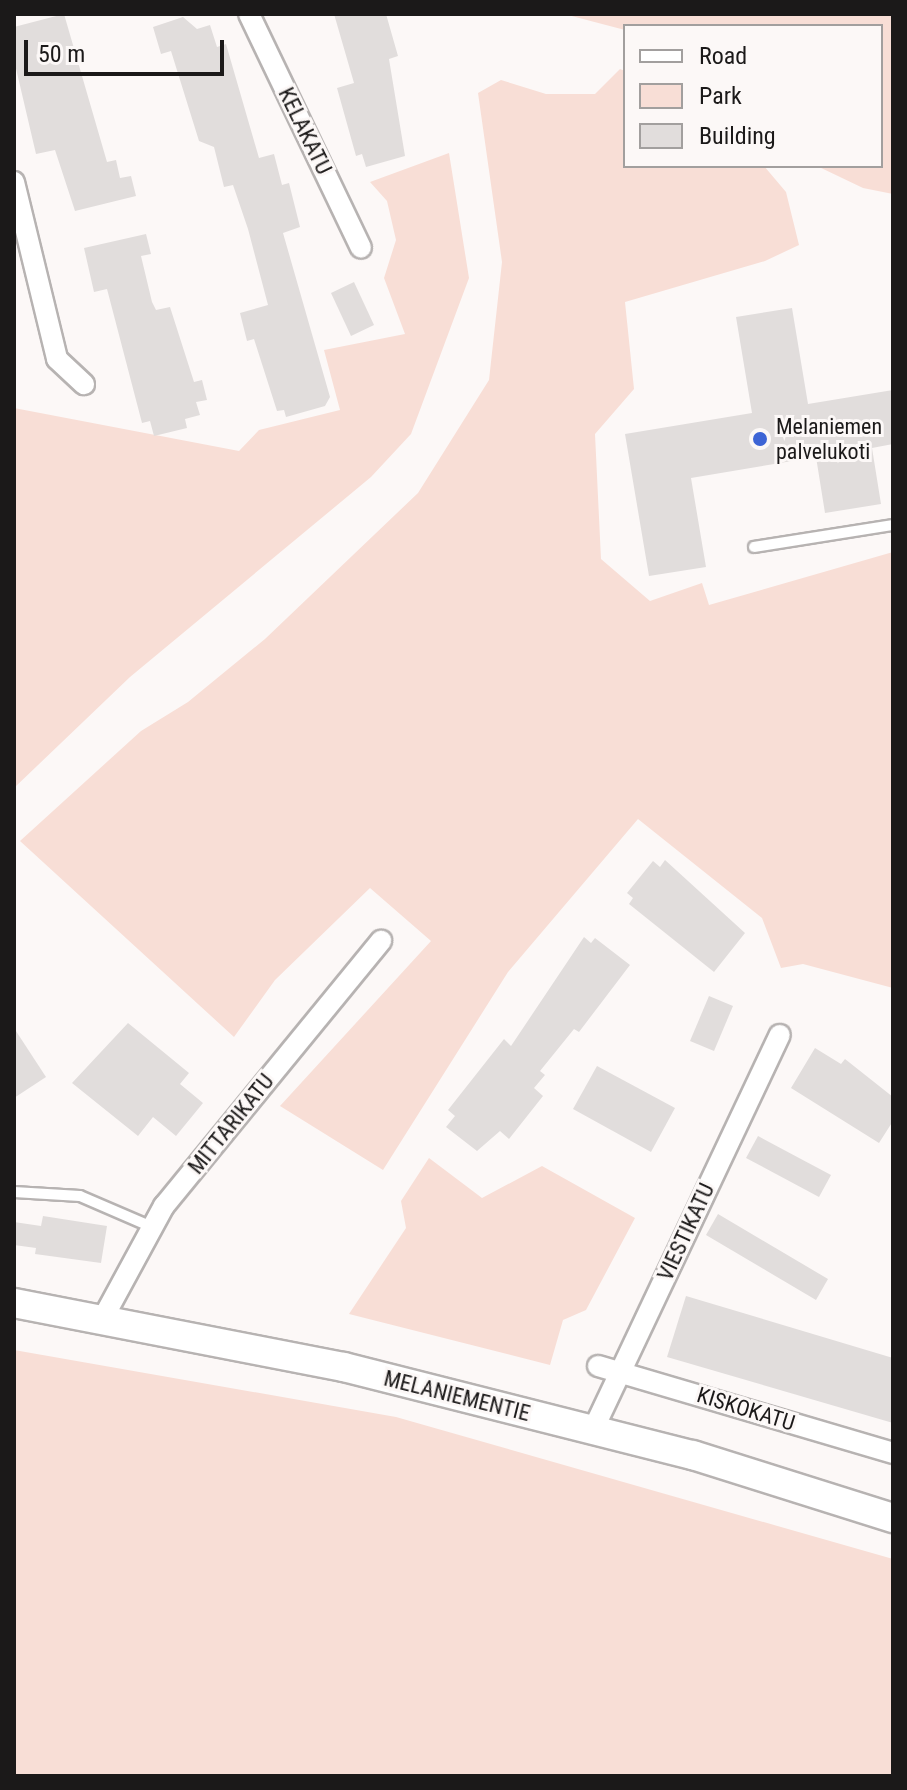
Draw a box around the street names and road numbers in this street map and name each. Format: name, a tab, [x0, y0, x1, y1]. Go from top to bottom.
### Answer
street label: KELAKATU	[273, 83, 337, 179]
street label: MITTARIKATU	[183, 1069, 279, 1179]
street label: VIESTIKATU	[652, 1179, 720, 1285]
street label: MELANIEMENTIE	[381, 1365, 533, 1427]
street label: KISKOKATU	[694, 1382, 798, 1436]

